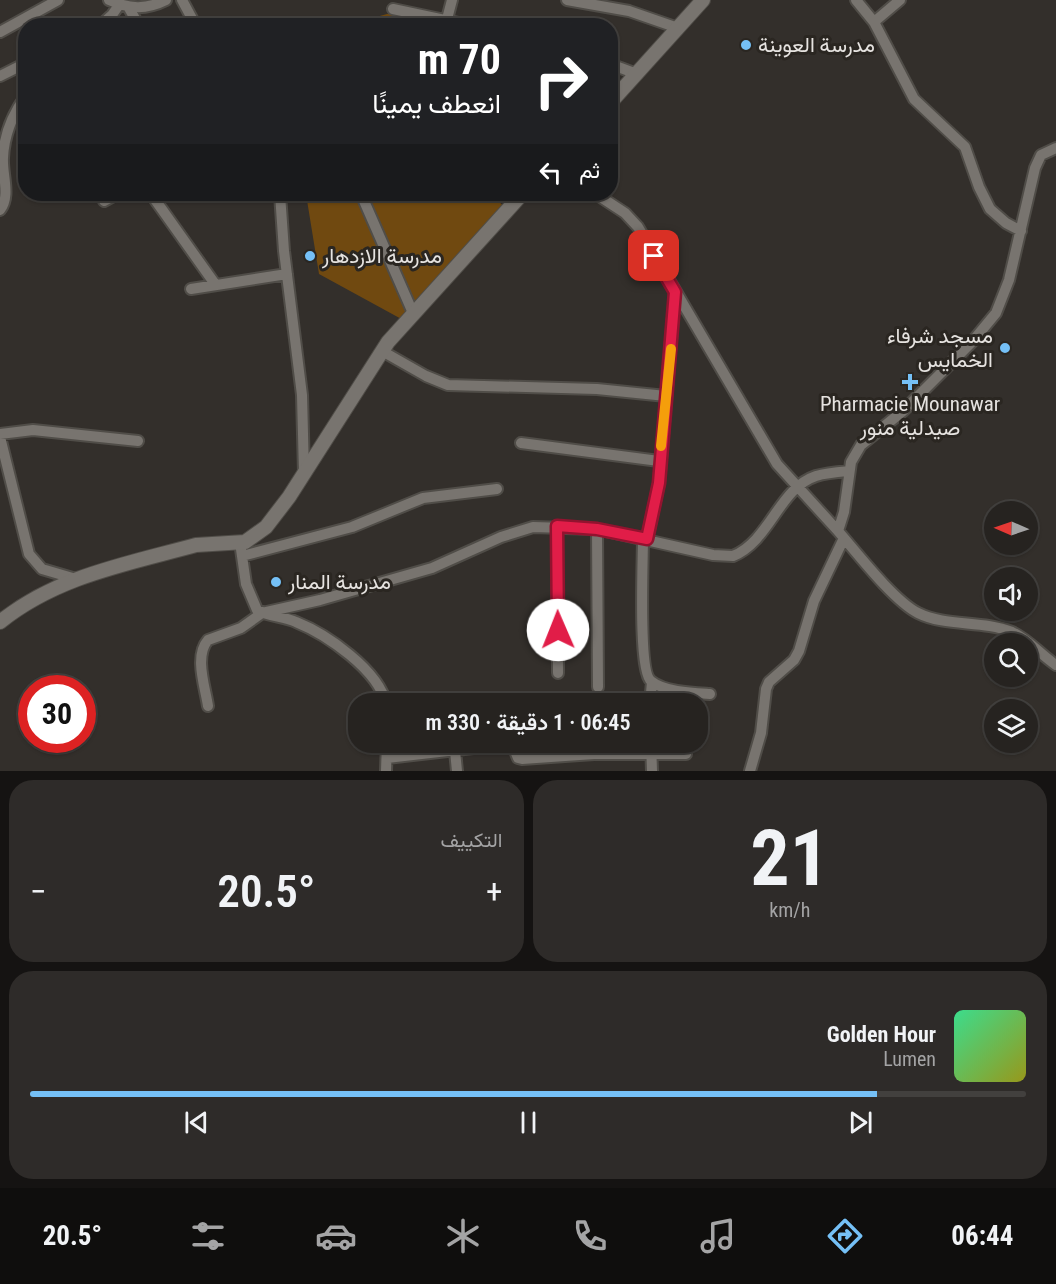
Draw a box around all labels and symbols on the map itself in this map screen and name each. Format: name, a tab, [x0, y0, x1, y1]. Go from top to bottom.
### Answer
place label: مدرسة العوينة	[758, 33, 875, 58]
marker: مدرسة العوينة	[739, 38, 753, 52]
pin	[628, 230, 679, 281]
place label: مدرسة الازدهار	[321, 244, 442, 269]
marker: مدرسة الازدهار	[303, 249, 317, 263]
place label: مسجد شرفاء الخمايس	[887, 324, 993, 372]
marker: مسجد شرفاء الخمايس	[998, 341, 1012, 355]
marker: Pharmacie Mounawar صيدلية منور	[903, 375, 917, 389]
place label: Pharmacie Mounawar صيدلية منور	[820, 392, 1000, 441]
north arrow	[984, 501, 1038, 555]
place label: مدرسة المنار	[287, 570, 391, 595]
marker: مدرسة المنار	[269, 575, 283, 589]
position arrow	[526, 598, 590, 662]
speed limit sign: 30	[18, 675, 96, 753]

